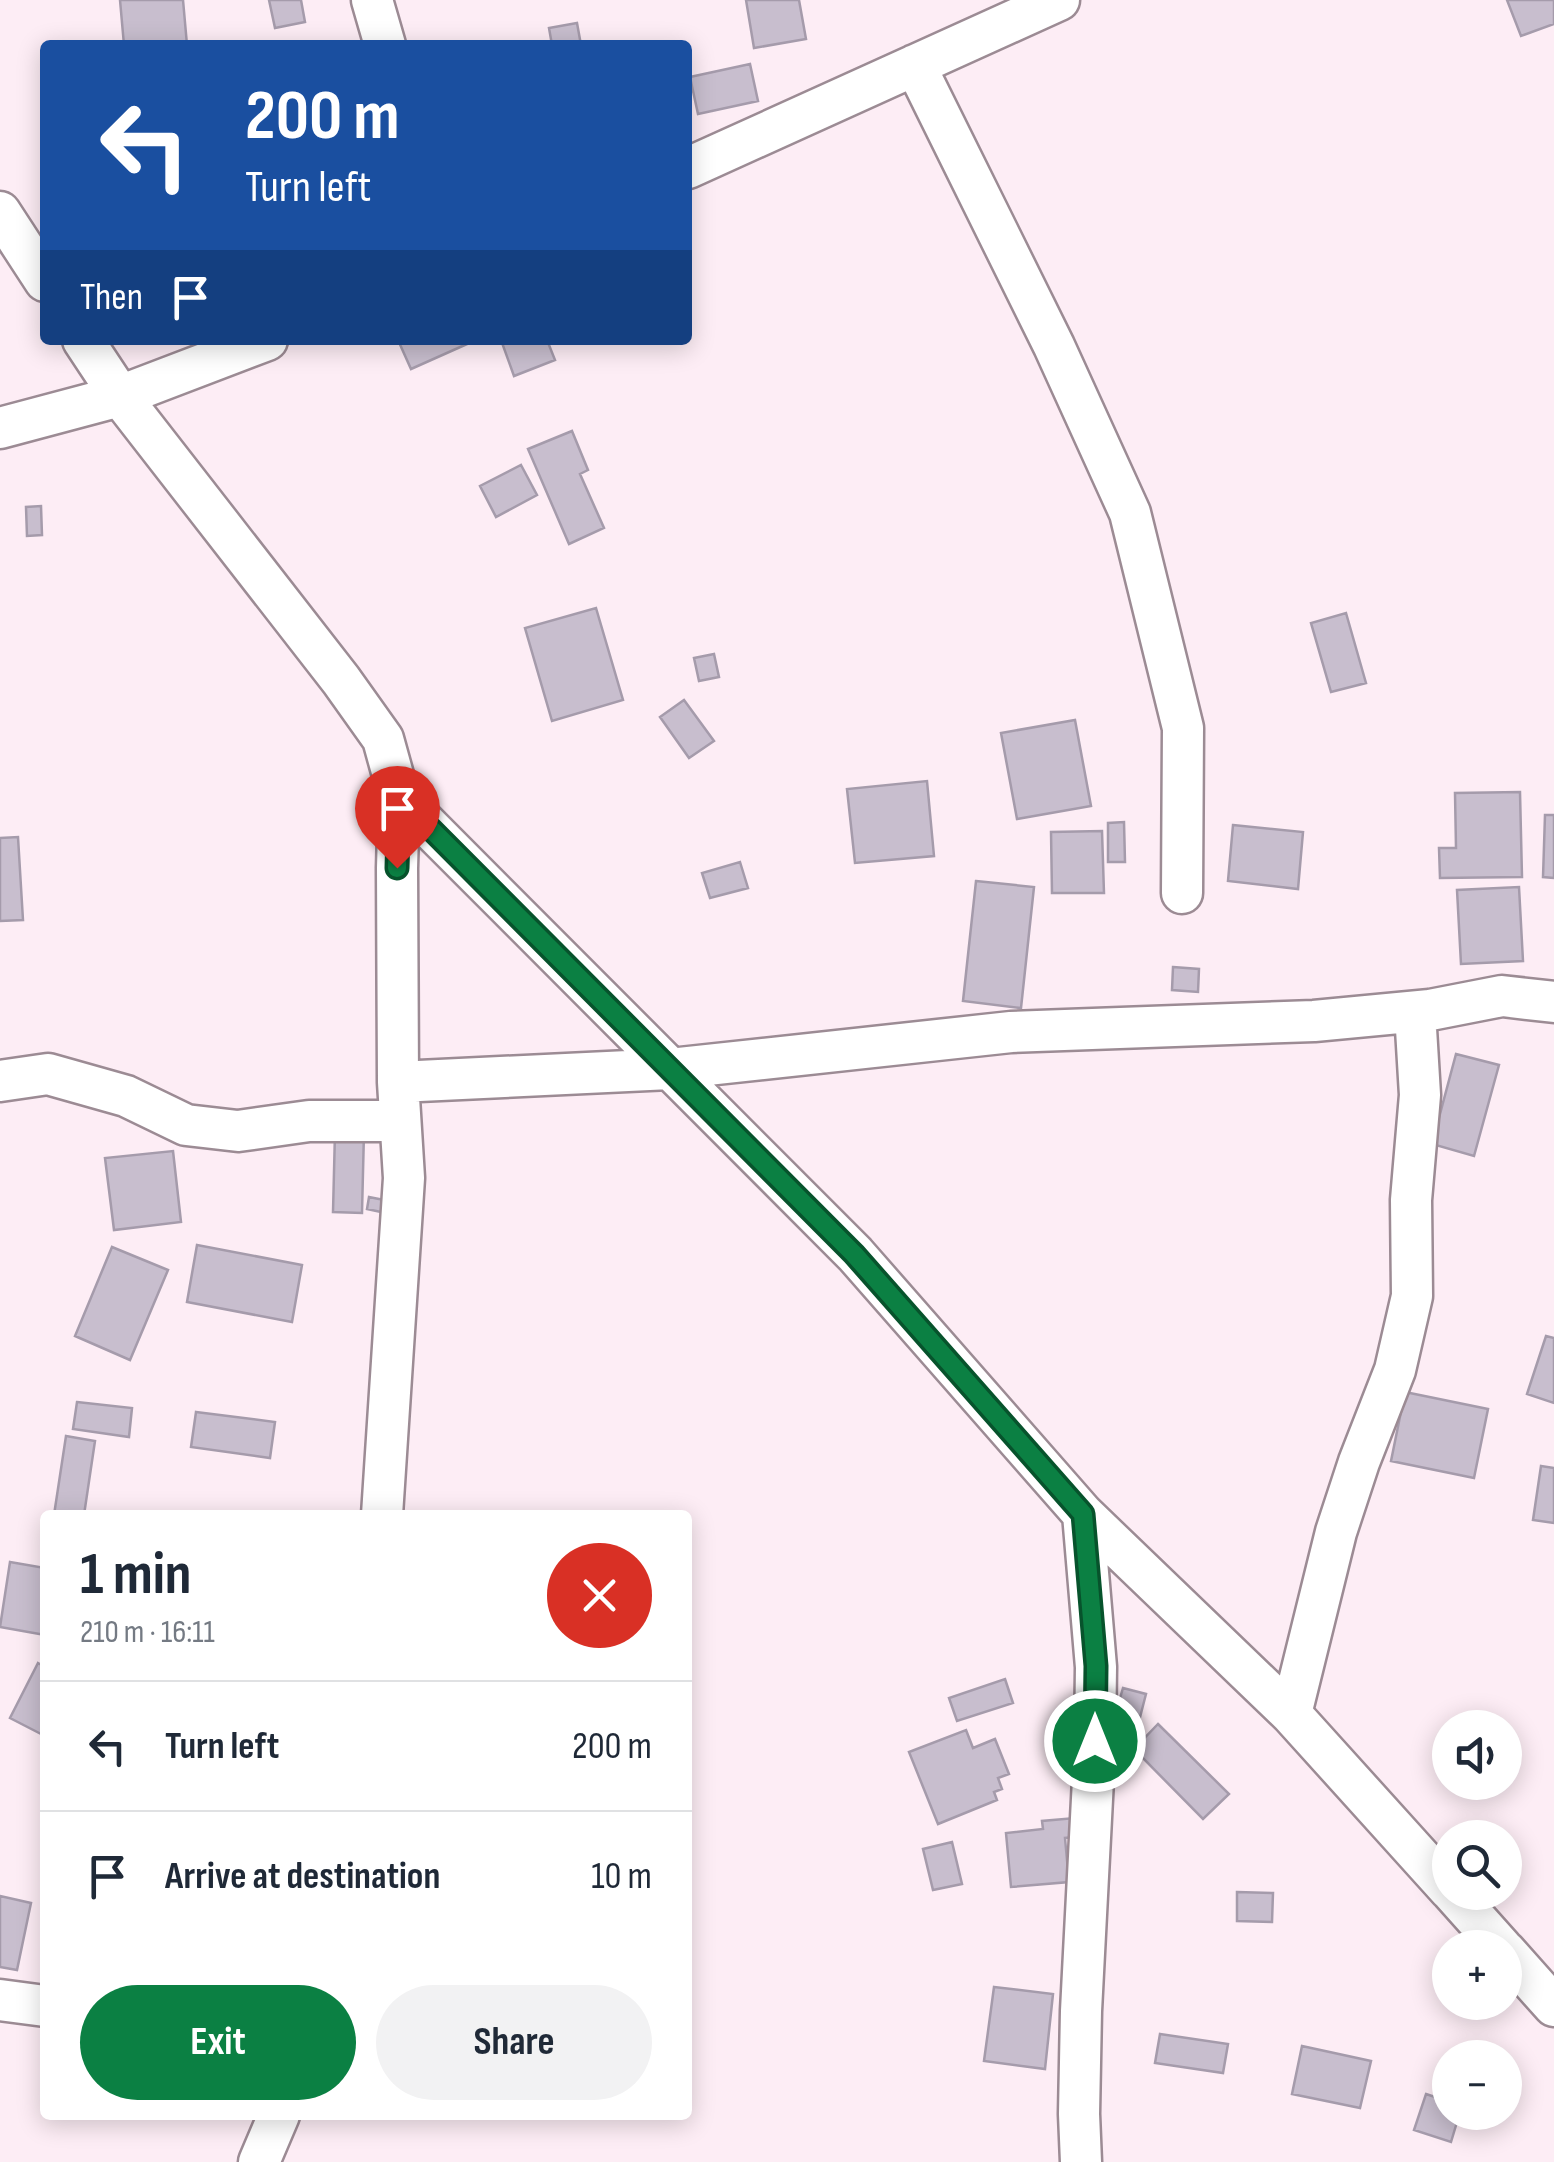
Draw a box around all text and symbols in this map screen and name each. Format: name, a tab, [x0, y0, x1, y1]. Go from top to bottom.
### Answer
text: 200 m	[245, 75, 400, 159]
icon: left	[80, 80, 210, 210]
text: Turn left	[245, 160, 371, 215]
icon: arrive	[163, 270, 218, 325]
text: Then	[80, 275, 143, 320]
pin	[355, 766, 440, 869]
icon: arrive	[370, 781, 425, 836]
text: 1 min	[80, 1539, 192, 1611]
button: close	[547, 1543, 652, 1648]
text: 210 m · 16:11	[80, 1613, 215, 1652]
position arrow	[1043, 1689, 1147, 1793]
map controls	[1432, 1710, 1522, 2130]
button: sound	[1432, 1710, 1522, 1800]
icon: left	[80, 1719, 135, 1774]
text: Turn left	[165, 1724, 279, 1769]
text: 200 m	[572, 1724, 652, 1769]
button: search	[1432, 1820, 1522, 1910]
icon: arrive	[80, 1849, 135, 1904]
text: Arrive at destination	[165, 1854, 440, 1899]
text: 10 m	[591, 1854, 652, 1899]
button: +	[1432, 1930, 1522, 2020]
button: Exit	[80, 1985, 356, 2100]
button: Share	[376, 1985, 652, 2100]
button: −	[1432, 2040, 1522, 2130]

